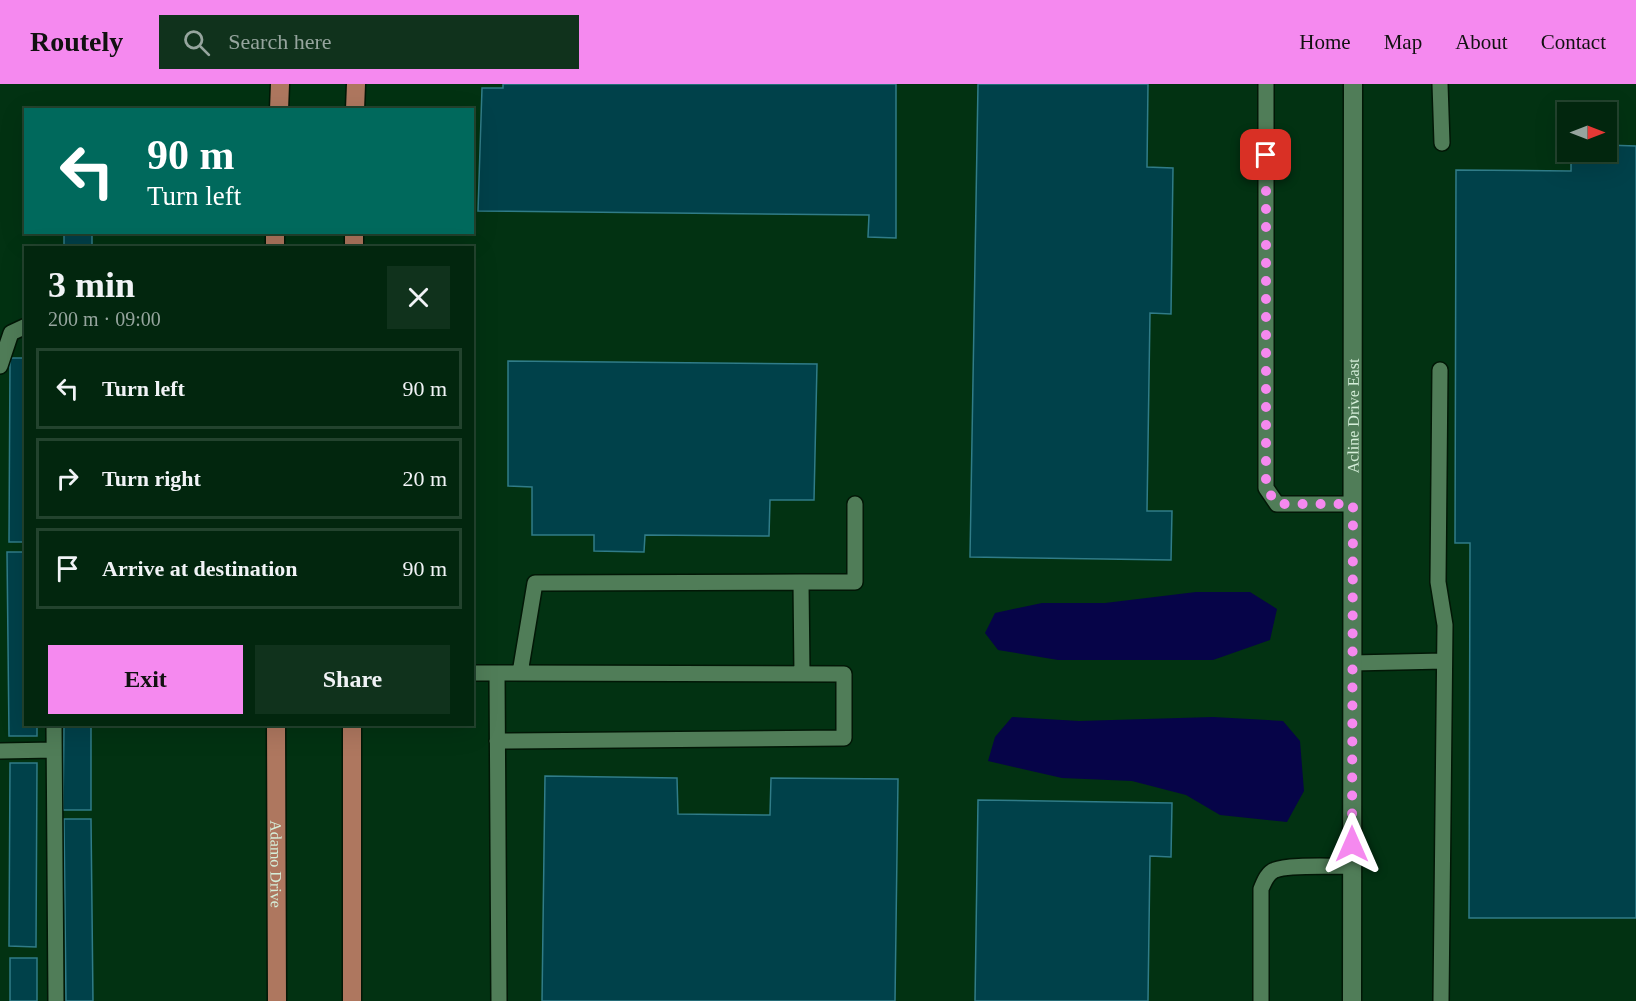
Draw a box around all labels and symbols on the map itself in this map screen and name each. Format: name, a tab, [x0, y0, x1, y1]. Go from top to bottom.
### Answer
north arrow	[1557, 102, 1617, 162]
pin	[1240, 129, 1291, 180]
street label: Acline Drive East	[1344, 358, 1361, 473]
position arrow	[1320, 812, 1384, 876]
street label: Adamo Drive	[268, 820, 285, 908]

